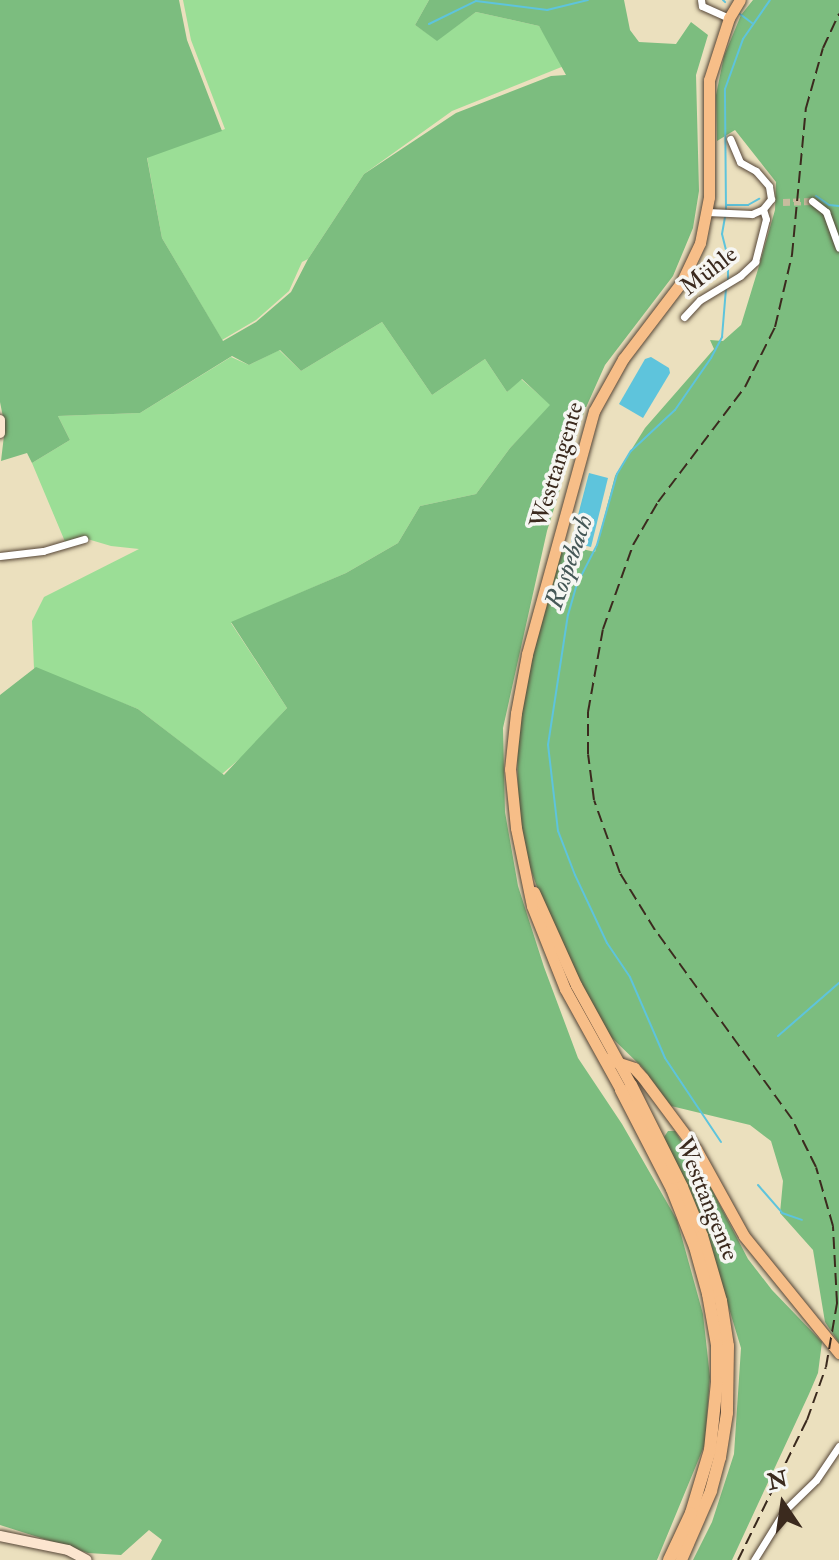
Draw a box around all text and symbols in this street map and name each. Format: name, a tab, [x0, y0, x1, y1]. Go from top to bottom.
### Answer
street label: Mühle	[675, 240, 743, 302]
street label: Westtangente	[524, 399, 590, 531]
water label: Rospebach	[539, 511, 601, 613]
street label: Westtangente	[669, 1133, 745, 1265]
north arrow	[743, 1464, 823, 1544]
text: N	[765, 1465, 790, 1496]

